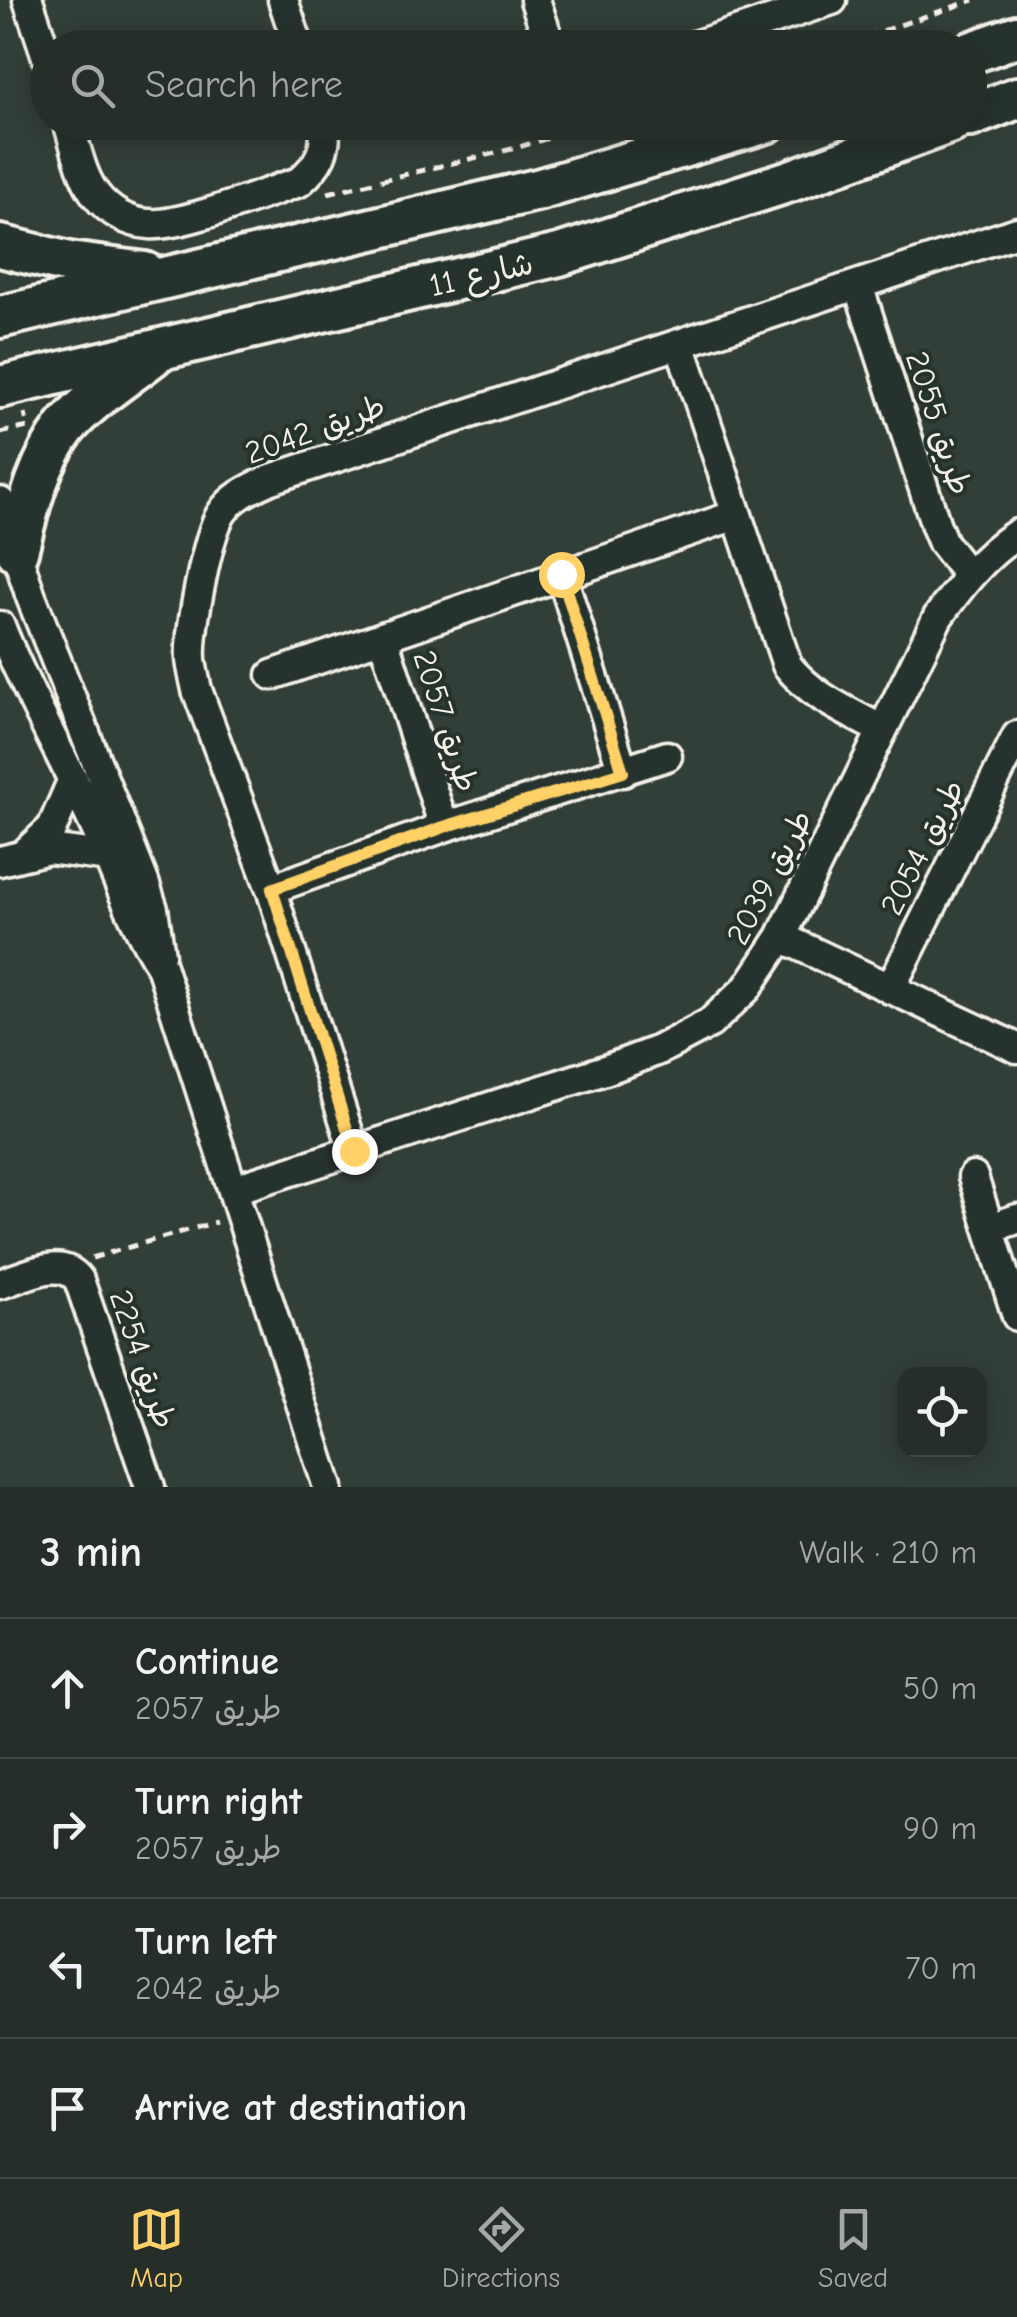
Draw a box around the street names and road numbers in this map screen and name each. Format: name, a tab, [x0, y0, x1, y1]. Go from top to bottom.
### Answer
street label: شارع 11	[426, 245, 537, 308]
street label: طريق 2055	[898, 347, 979, 500]
street label: طريق 2042	[240, 387, 390, 472]
street label: طريق 2057	[405, 646, 486, 797]
street label: طريق 2054	[873, 773, 972, 921]
street label: طريق 2039	[719, 804, 820, 951]
street label: طريق 2254	[102, 1285, 183, 1433]

